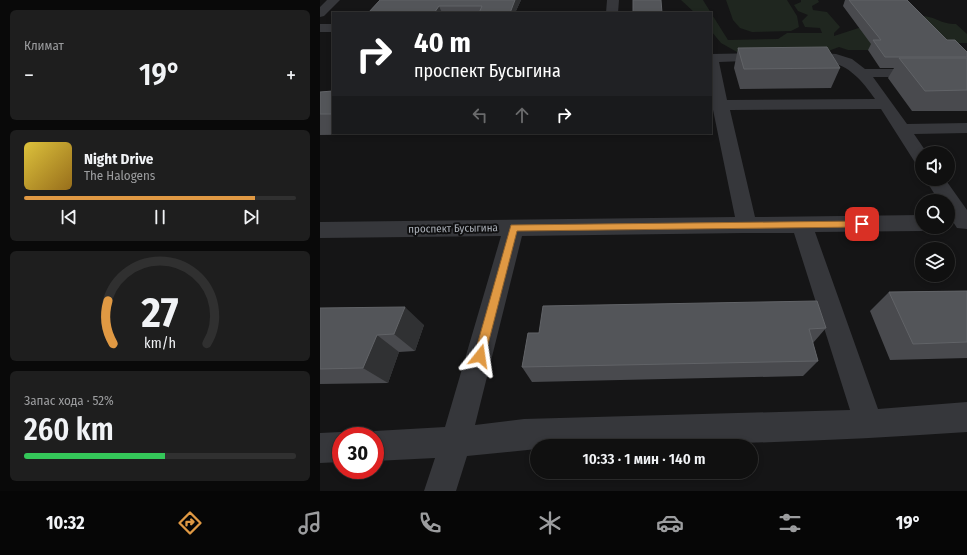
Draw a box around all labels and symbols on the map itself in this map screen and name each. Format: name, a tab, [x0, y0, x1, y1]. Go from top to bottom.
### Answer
pin	[845, 207, 879, 241]
street label: проспект Бусыгина	[408, 221, 498, 236]
position arrow	[459, 335, 501, 377]
speed limit sign: 30	[332, 427, 384, 479]

